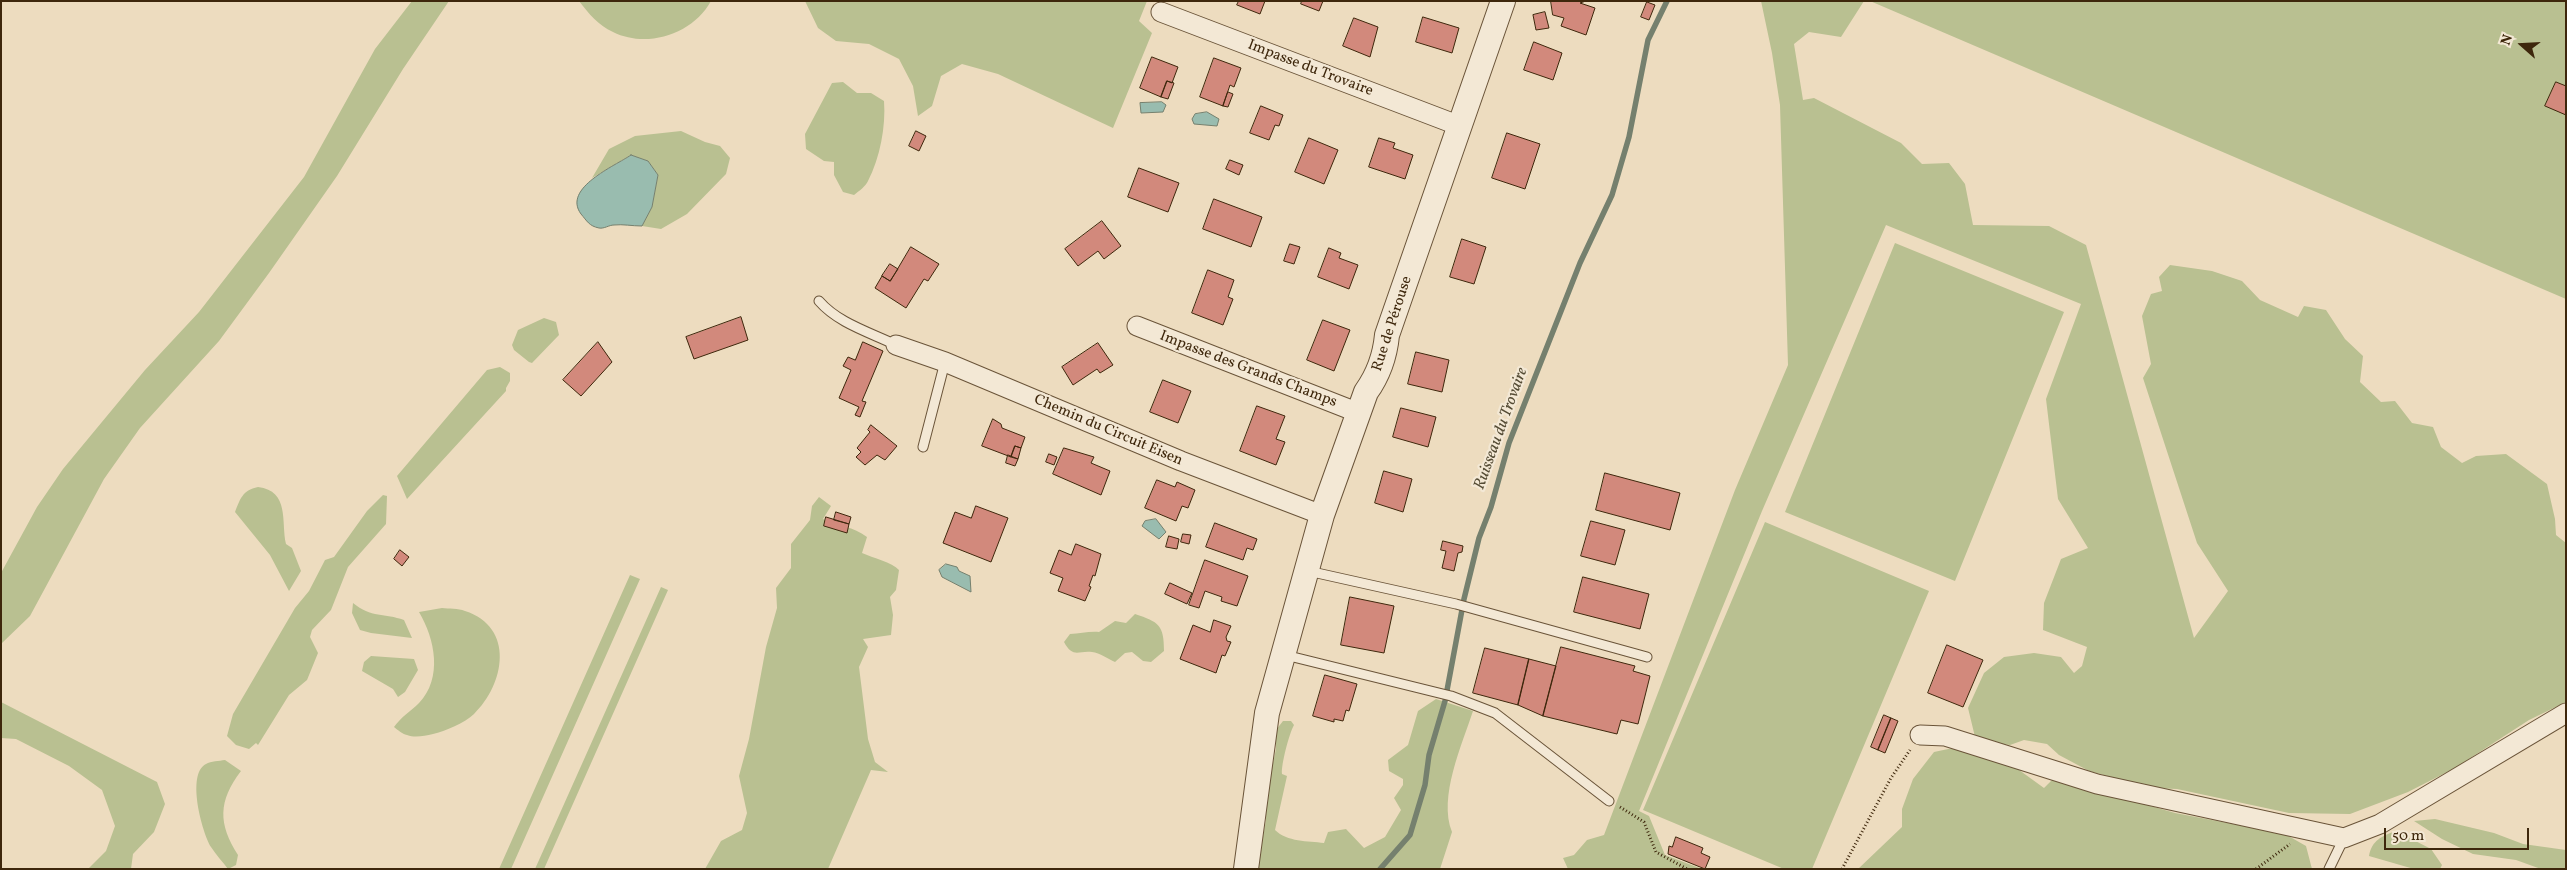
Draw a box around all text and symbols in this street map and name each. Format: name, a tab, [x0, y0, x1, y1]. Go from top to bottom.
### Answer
north arrow	[2497, 20, 2547, 70]
text: N	[2497, 32, 2518, 48]
street label: Impasse du Trovaire	[1245, 37, 1375, 101]
street label: Rue de Pérouse	[1369, 274, 1417, 374]
street label: Impasse des Grands Champs	[1157, 328, 1339, 412]
water label: Ruisseau du Trovaire	[1471, 365, 1533, 493]
street label: Chemin du Circuit Eisen	[1031, 391, 1185, 471]
scale bar	[2387, 818, 2532, 850]
text: 50 m	[2392, 826, 2424, 847]

